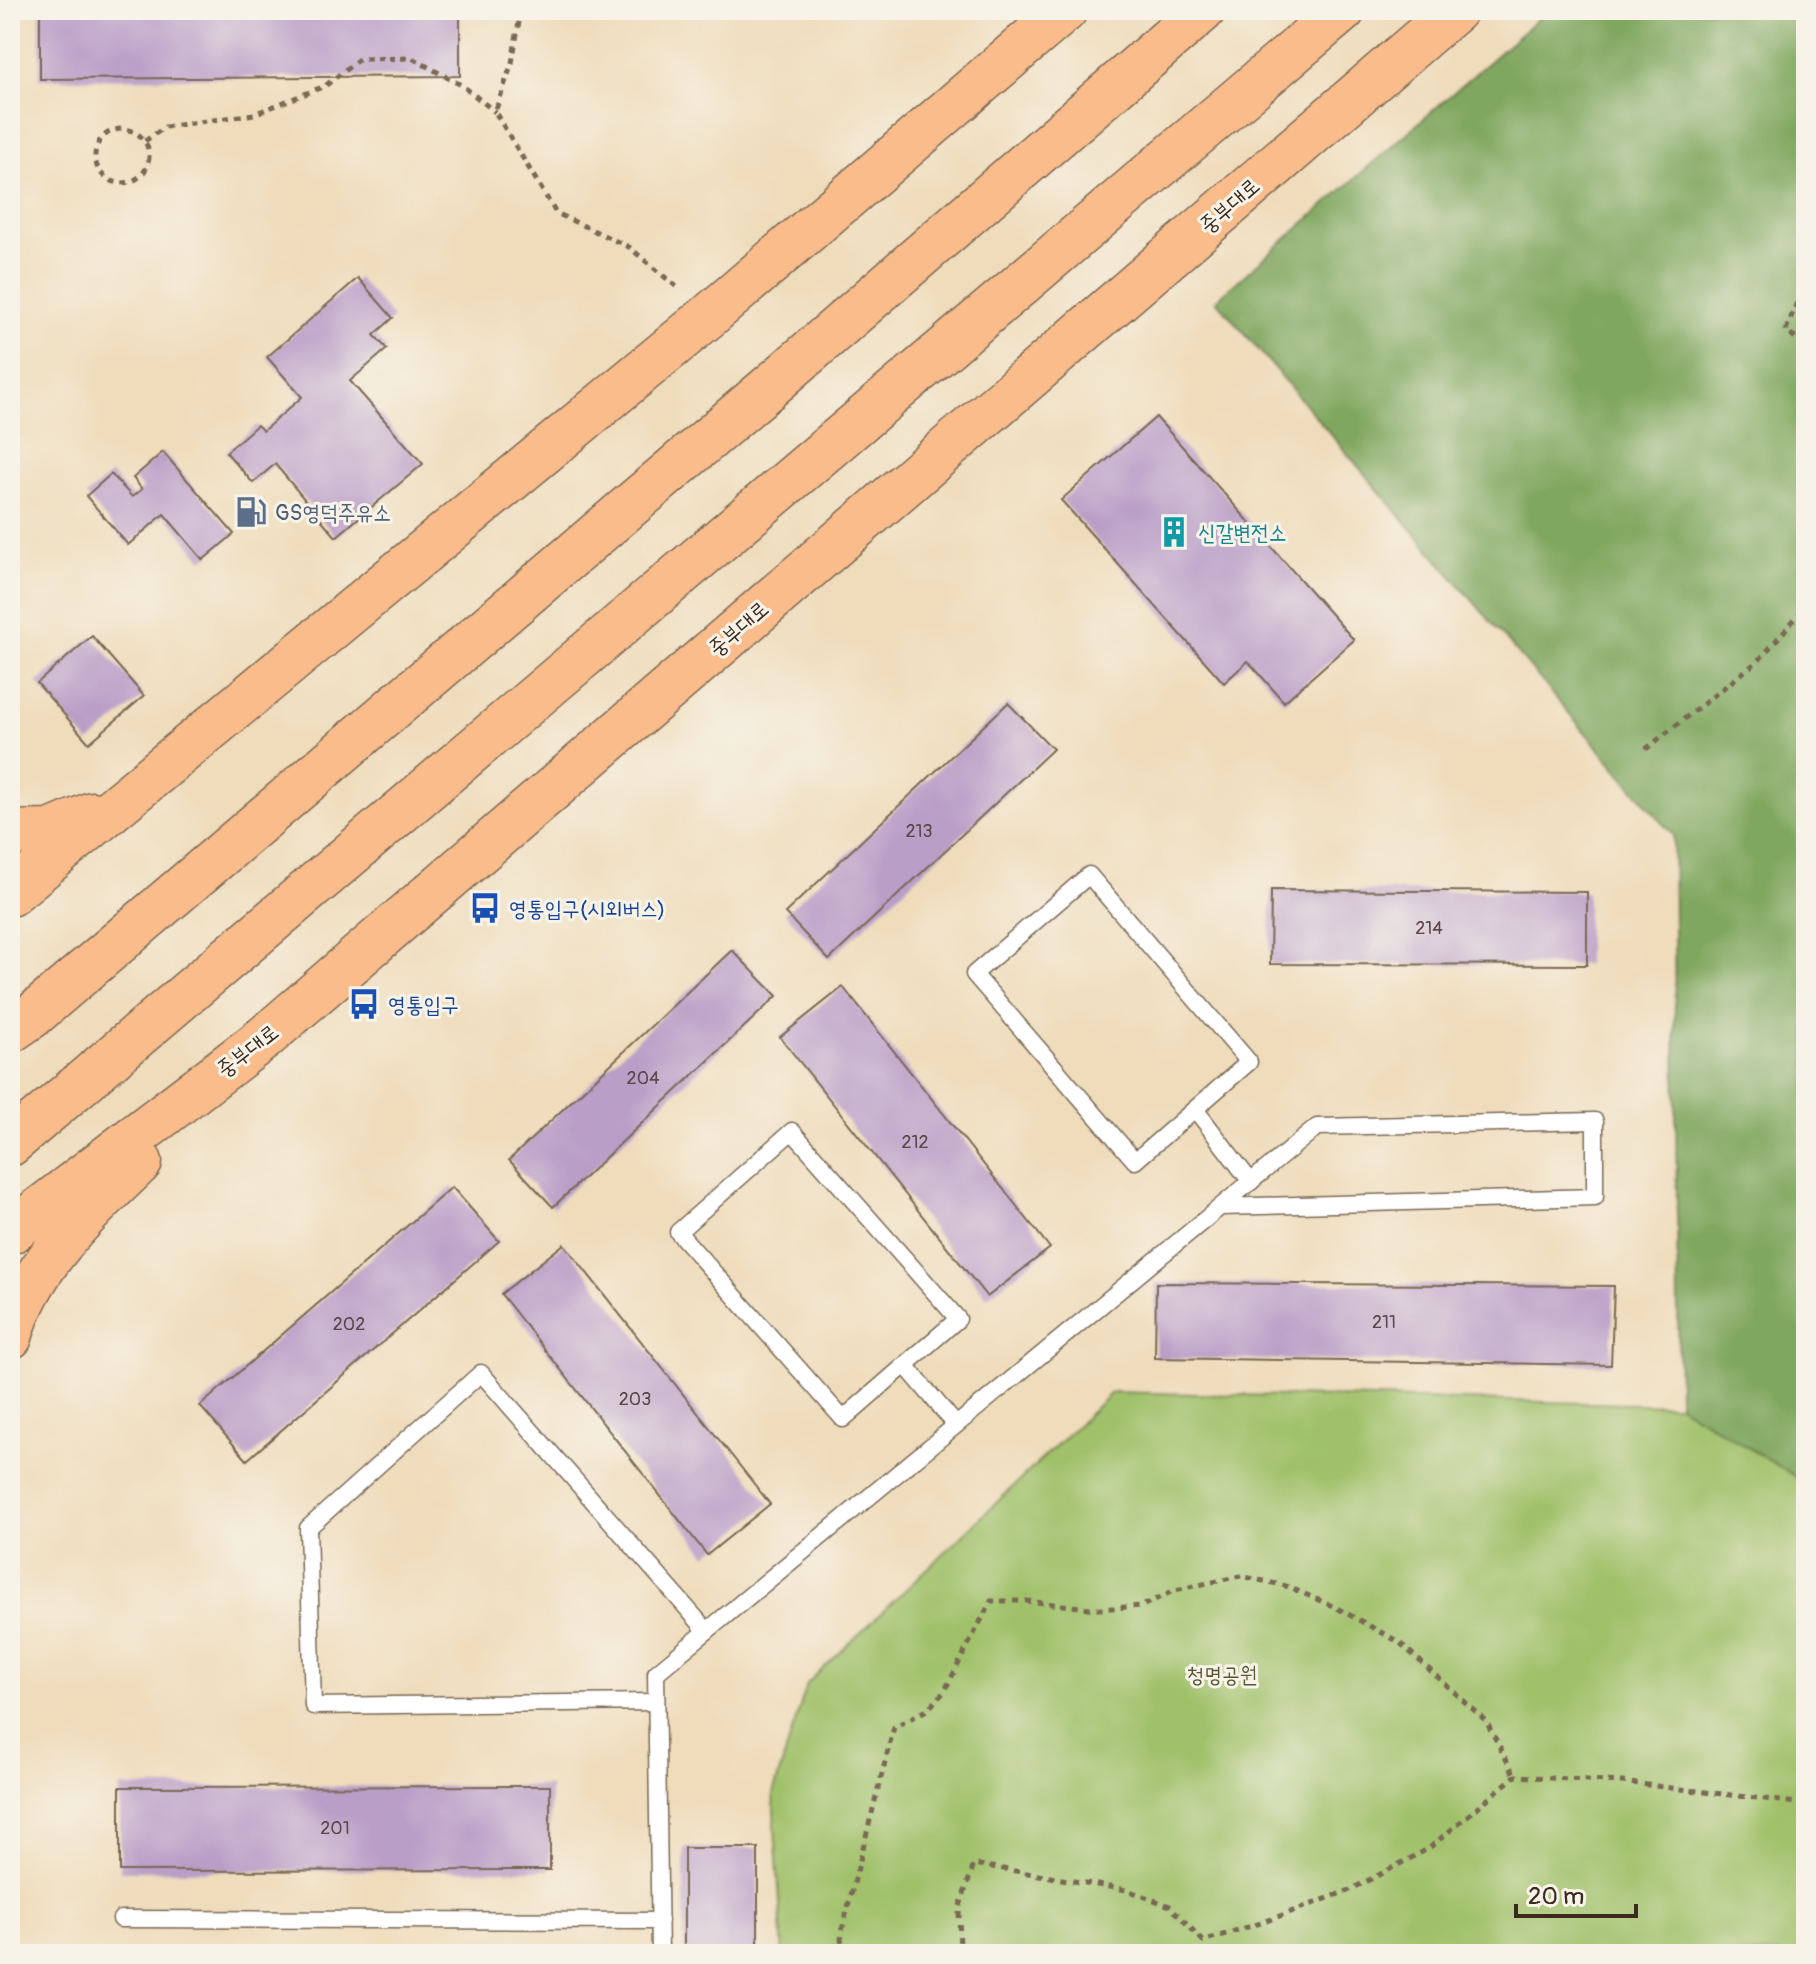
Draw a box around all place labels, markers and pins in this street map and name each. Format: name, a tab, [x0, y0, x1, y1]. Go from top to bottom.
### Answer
fuel station icon: GS영덕주유소	[234, 495, 268, 529]
place label: GS영덕주유소	[275, 499, 391, 527]
building icon: 신갈변전소	[1157, 515, 1191, 549]
place label: 신갈변전소	[1198, 519, 1287, 547]
bus stop icon: 영통입구(시외버스)	[468, 891, 502, 925]
place label: 영통입구(시외버스)	[509, 895, 665, 923]
bus stop icon: 영통입구	[347, 987, 381, 1021]
place label: 영통입구	[388, 991, 459, 1019]

